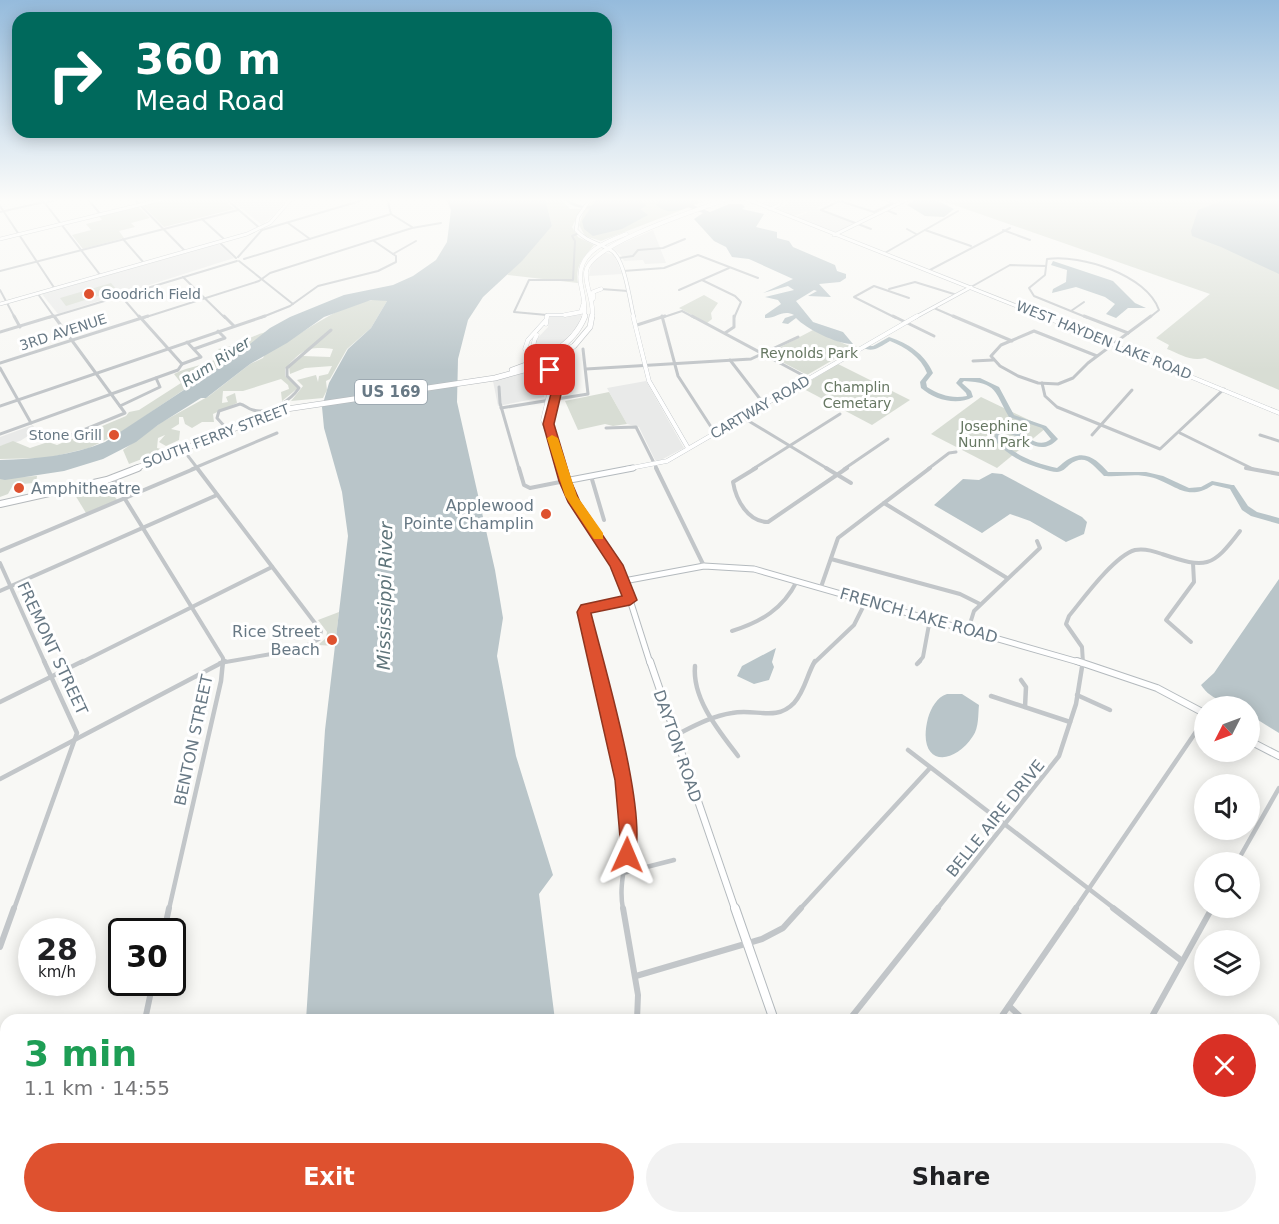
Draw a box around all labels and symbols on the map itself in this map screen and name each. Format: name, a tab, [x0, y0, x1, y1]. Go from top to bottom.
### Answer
place label: Goodrich Field	[101, 286, 201, 302]
marker: Goodrich Field	[82, 287, 96, 301]
street label: WEST HAYDEN LAKE ROAD	[1014, 297, 1194, 383]
street label: 3RD AVENUE	[17, 310, 109, 354]
water label: Rum River	[178, 333, 254, 391]
pin	[524, 344, 575, 395]
park label: Reynolds Park	[760, 345, 859, 361]
street label: CARTWAY ROAD	[707, 372, 813, 442]
park label: Champlin Cemetary	[823, 379, 891, 411]
road number: US 169	[355, 380, 427, 404]
street label: SOUTH FERRY STREET	[141, 401, 292, 471]
park label: Josephine Nunn Park	[958, 418, 1031, 450]
place label: Stone Grill	[29, 427, 102, 443]
marker: Stone Grill	[107, 428, 121, 442]
place label: Amphitheatre	[31, 479, 141, 498]
marker: Amphitheatre	[12, 481, 26, 495]
place label: Applewood Pointe Champlin	[403, 496, 534, 533]
marker: Applewood Pointe Champlin	[539, 507, 553, 521]
water label: Mississippi River	[373, 520, 396, 670]
street label: FREMONT STREET	[13, 579, 92, 718]
street label: FRENCH LAKE ROAD	[838, 584, 1000, 647]
place label: Rice Street Beach	[232, 622, 320, 659]
marker: Rice Street Beach	[325, 633, 339, 647]
street label: BENTON STREET	[170, 673, 217, 807]
street label: DAYTON ROAD	[649, 687, 706, 805]
north arrow	[1194, 696, 1260, 762]
street label: BELLE AIRE DRIVE	[942, 756, 1048, 881]
position arrow	[595, 823, 659, 887]
speed limit sign: 30	[108, 918, 186, 996]

